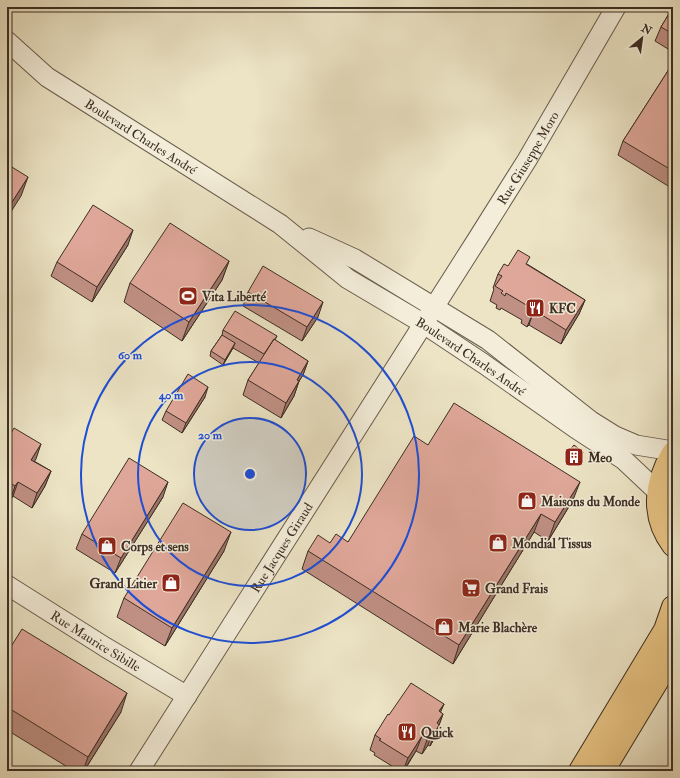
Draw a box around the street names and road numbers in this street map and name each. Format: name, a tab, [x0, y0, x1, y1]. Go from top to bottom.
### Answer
street label: Boulevard Charles André	[82, 96, 200, 179]
street label: Rue Giuseppe Moro	[494, 109, 563, 208]
street label: Boulevard Charles André	[413, 314, 529, 400]
street label: Rue Jacques Giraud	[248, 499, 317, 596]
street label: Rue Maurice Sibille	[47, 608, 144, 676]

